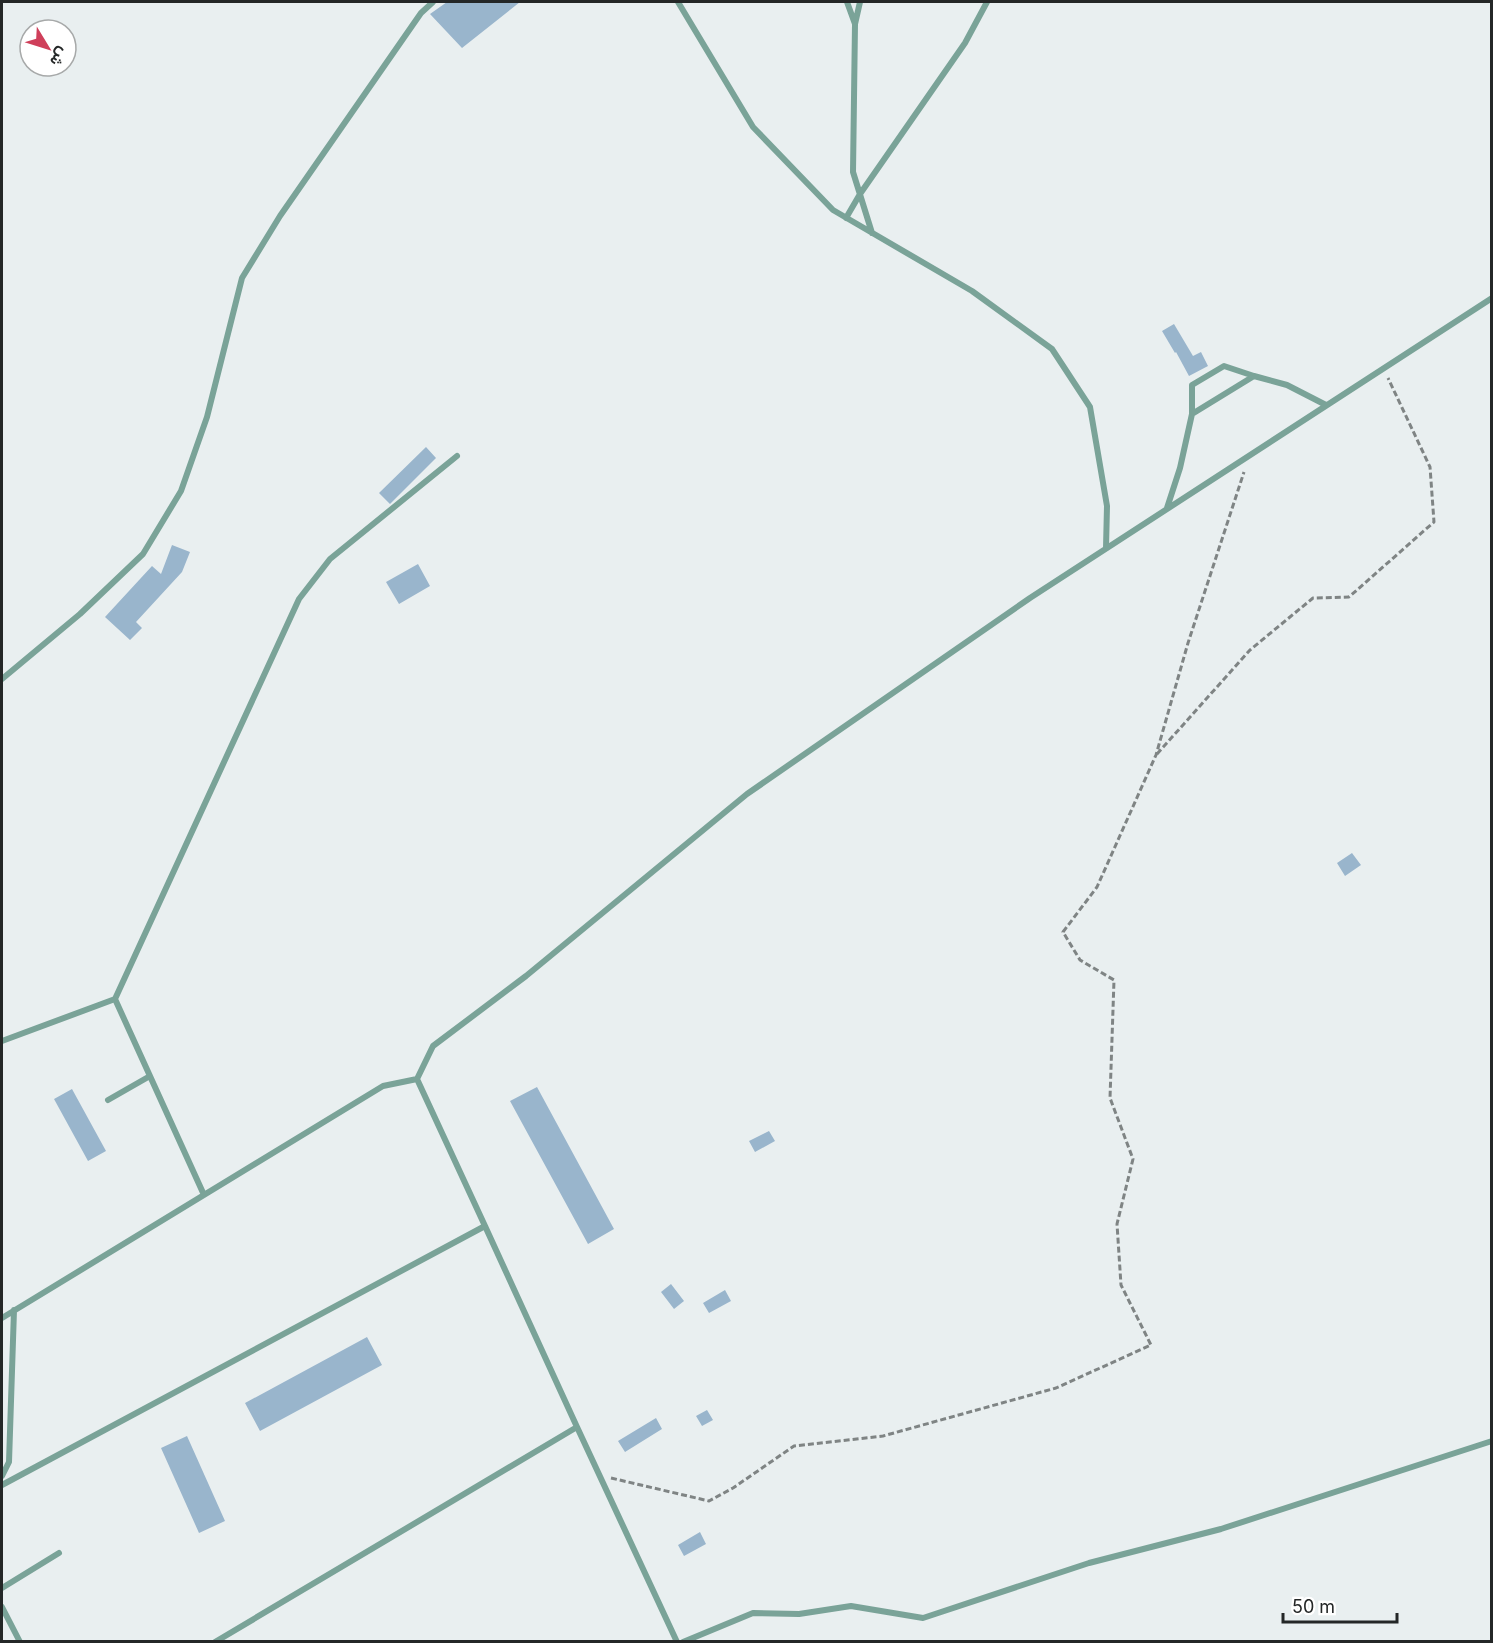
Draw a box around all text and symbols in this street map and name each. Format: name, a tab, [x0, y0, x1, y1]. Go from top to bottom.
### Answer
north arrow	[18, 18, 78, 78]
text: ش	[46, 43, 74, 71]
scale bar	[1283, 1586, 1397, 1624]
text: 50 m	[1292, 1596, 1335, 1617]

